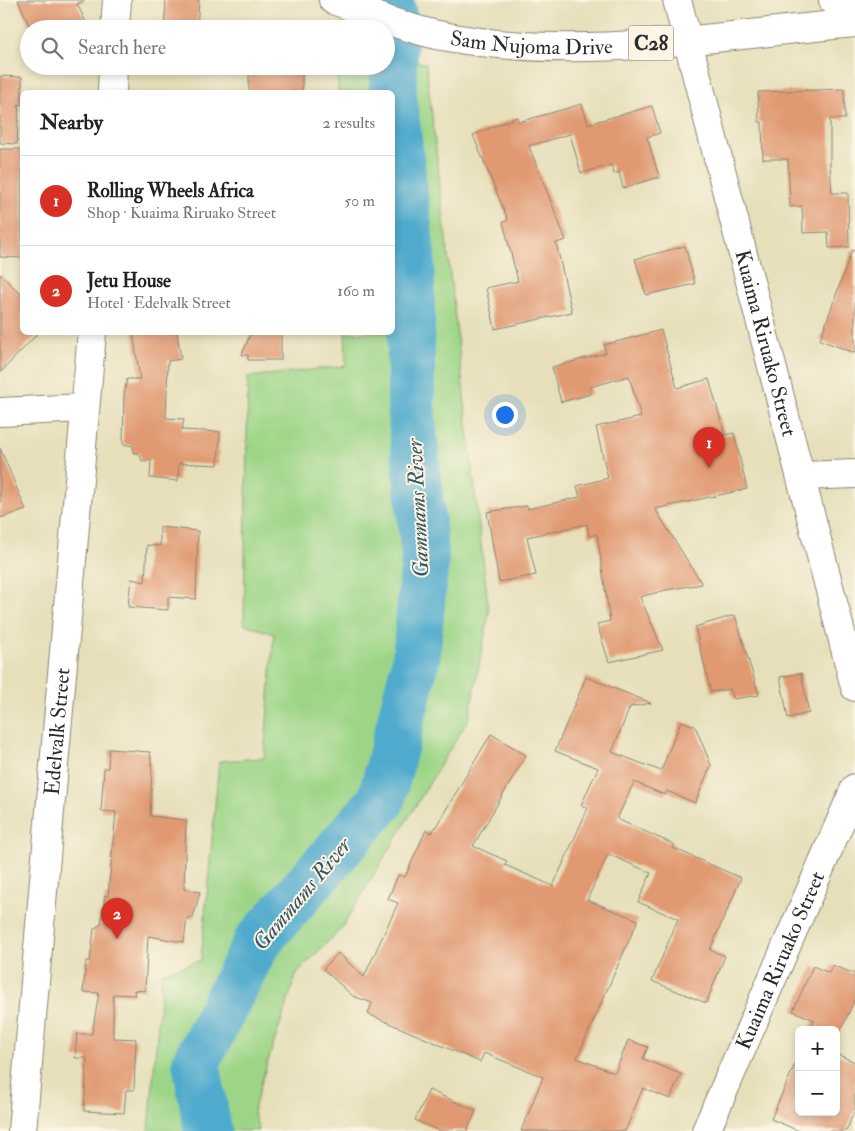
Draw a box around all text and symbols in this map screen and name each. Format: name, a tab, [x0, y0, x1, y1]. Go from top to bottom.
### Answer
search box	[20, 20, 395, 75]
street label: Sam Nujoma Drive	[448, 24, 614, 61]
road number: C28	[628, 26, 674, 60]
icon: search	[38, 34, 66, 62]
text: Search here	[78, 36, 166, 60]
text: Nearby	[40, 109, 103, 136]
text: 2 results	[322, 113, 375, 133]
text: Rolling Wheels Africa	[87, 179, 254, 203]
text: 1	[53, 191, 59, 211]
text: 50 m	[344, 191, 375, 211]
text: Shop · Kuaima Riruako Street	[87, 203, 276, 223]
street label: Kuaima Riruako Street	[729, 247, 803, 439]
text: Jetu House	[87, 269, 171, 293]
text: 2	[52, 281, 60, 301]
text: 160 m	[337, 281, 375, 301]
text: Hotel · Edelvalk Street	[87, 293, 231, 313]
your location	[492, 402, 518, 428]
pin: 1	[693, 427, 725, 468]
water label: Gammams River	[400, 436, 436, 578]
street label: Edelvalk Street	[38, 667, 76, 796]
water label: Gammams River	[247, 830, 358, 956]
street label: Kuaima Riruako Street	[730, 867, 831, 1054]
pin: 2	[101, 898, 133, 939]
map controls	[795, 1026, 840, 1116]
button: +	[795, 1026, 840, 1071]
button: −	[795, 1071, 840, 1116]

